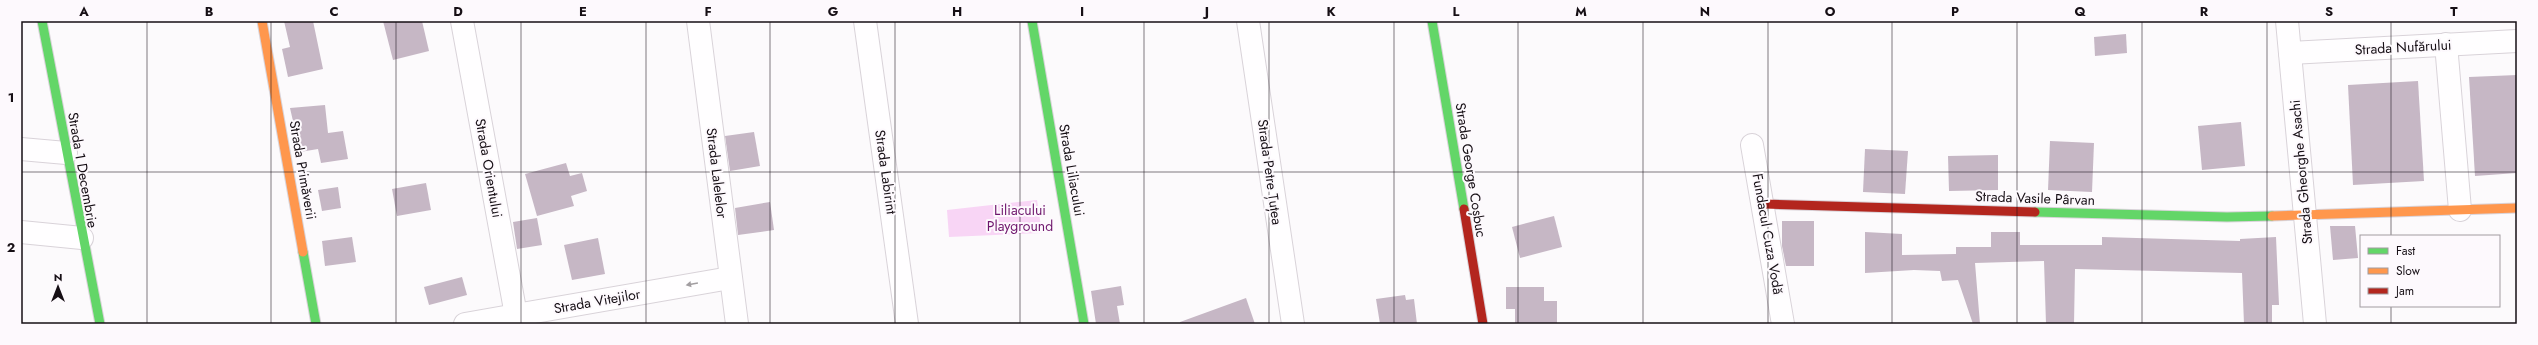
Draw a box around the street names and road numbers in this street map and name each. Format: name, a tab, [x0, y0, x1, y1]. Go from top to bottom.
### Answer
street label: Strada Nufărului	[2354, 34, 2452, 60]
street label: Strada Gheorghe Asachi	[2285, 99, 2317, 245]
street label: Strada George Coșbuc	[1449, 101, 1492, 239]
street label: Strada 1 Decembrie	[63, 111, 103, 229]
street label: Strada Orientului	[470, 117, 508, 219]
street label: Strada Petre Țuțea	[1252, 118, 1287, 226]
street label: Strada Primăverii	[284, 119, 322, 221]
street label: Strada Liliacului	[1054, 122, 1090, 218]
street label: Strada Lalelelor	[702, 127, 732, 220]
street label: Strada Labirint	[870, 128, 902, 216]
street label: Fundacul Cuza Vodă	[1748, 172, 1788, 296]
street label: Strada Vasile Pârvan	[1975, 186, 2095, 210]
street label: Strada Vitejilor	[552, 284, 642, 318]

